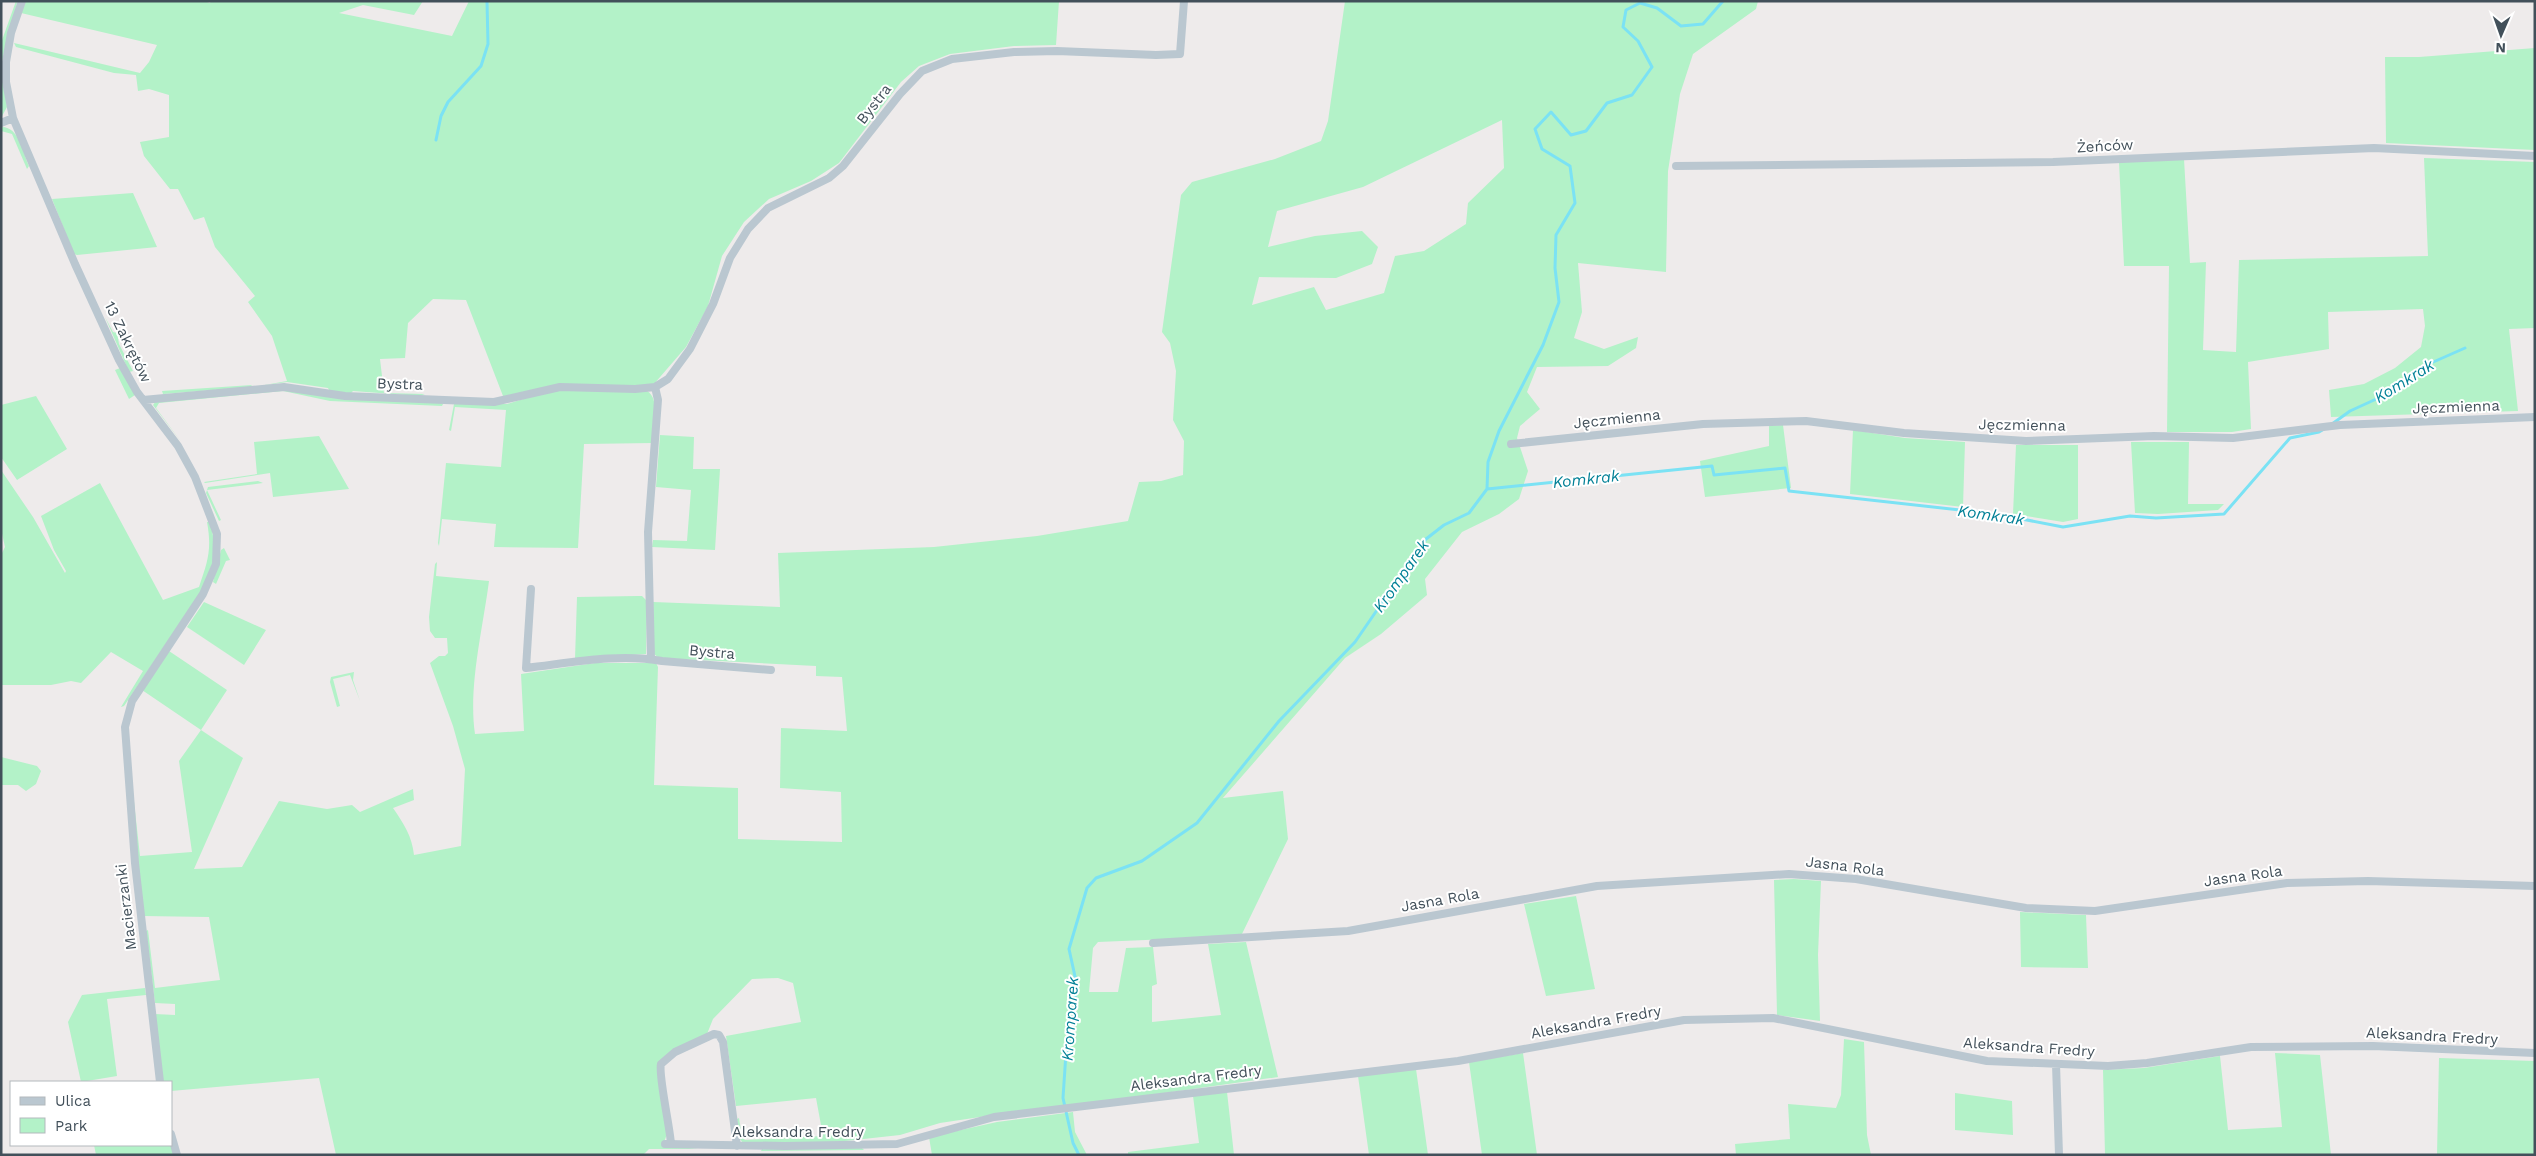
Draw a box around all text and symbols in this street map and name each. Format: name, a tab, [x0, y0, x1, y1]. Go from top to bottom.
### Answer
north arrow	[2476, 10, 2526, 60]
text: N	[2495, 40, 2506, 56]
street label: Bystra	[853, 80, 896, 128]
street label: Żeńców	[2076, 136, 2134, 156]
street label: 13 Zakrętów	[101, 298, 156, 386]
water label: Komkrak	[2370, 354, 2439, 407]
street label: Bystra	[377, 374, 424, 394]
street label: Jęczmienna	[2412, 396, 2501, 418]
street label: Jęczmienna	[1573, 405, 1662, 433]
street label: Jęczmienna	[1978, 415, 2066, 435]
water label: Komkrak	[1552, 466, 1622, 492]
water label: Komkrak	[1956, 501, 2027, 529]
water label: Kromparek	[1369, 535, 1434, 616]
street label: Bystra	[688, 641, 736, 663]
street label: Jasna Rola	[1805, 852, 1886, 880]
street label: Jasna Rola	[2203, 862, 2284, 890]
street label: Macierzanki	[112, 863, 140, 951]
street label: Jasna Rola	[1400, 884, 1481, 916]
water label: Kromparek	[1058, 975, 1083, 1062]
street label: Aleksandra Fredry	[1529, 1002, 1663, 1042]
street label: Aleksandra Fredry	[2366, 1024, 2499, 1048]
street label: Aleksandra Fredry	[1962, 1033, 2096, 1061]
street label: Aleksandra Fredry	[1129, 1061, 1263, 1095]
legend	[10, 1081, 172, 1146]
text: Ulica	[55, 1092, 92, 1110]
text: Park	[55, 1117, 88, 1135]
street label: Aleksandra Fredry	[732, 1123, 864, 1141]

